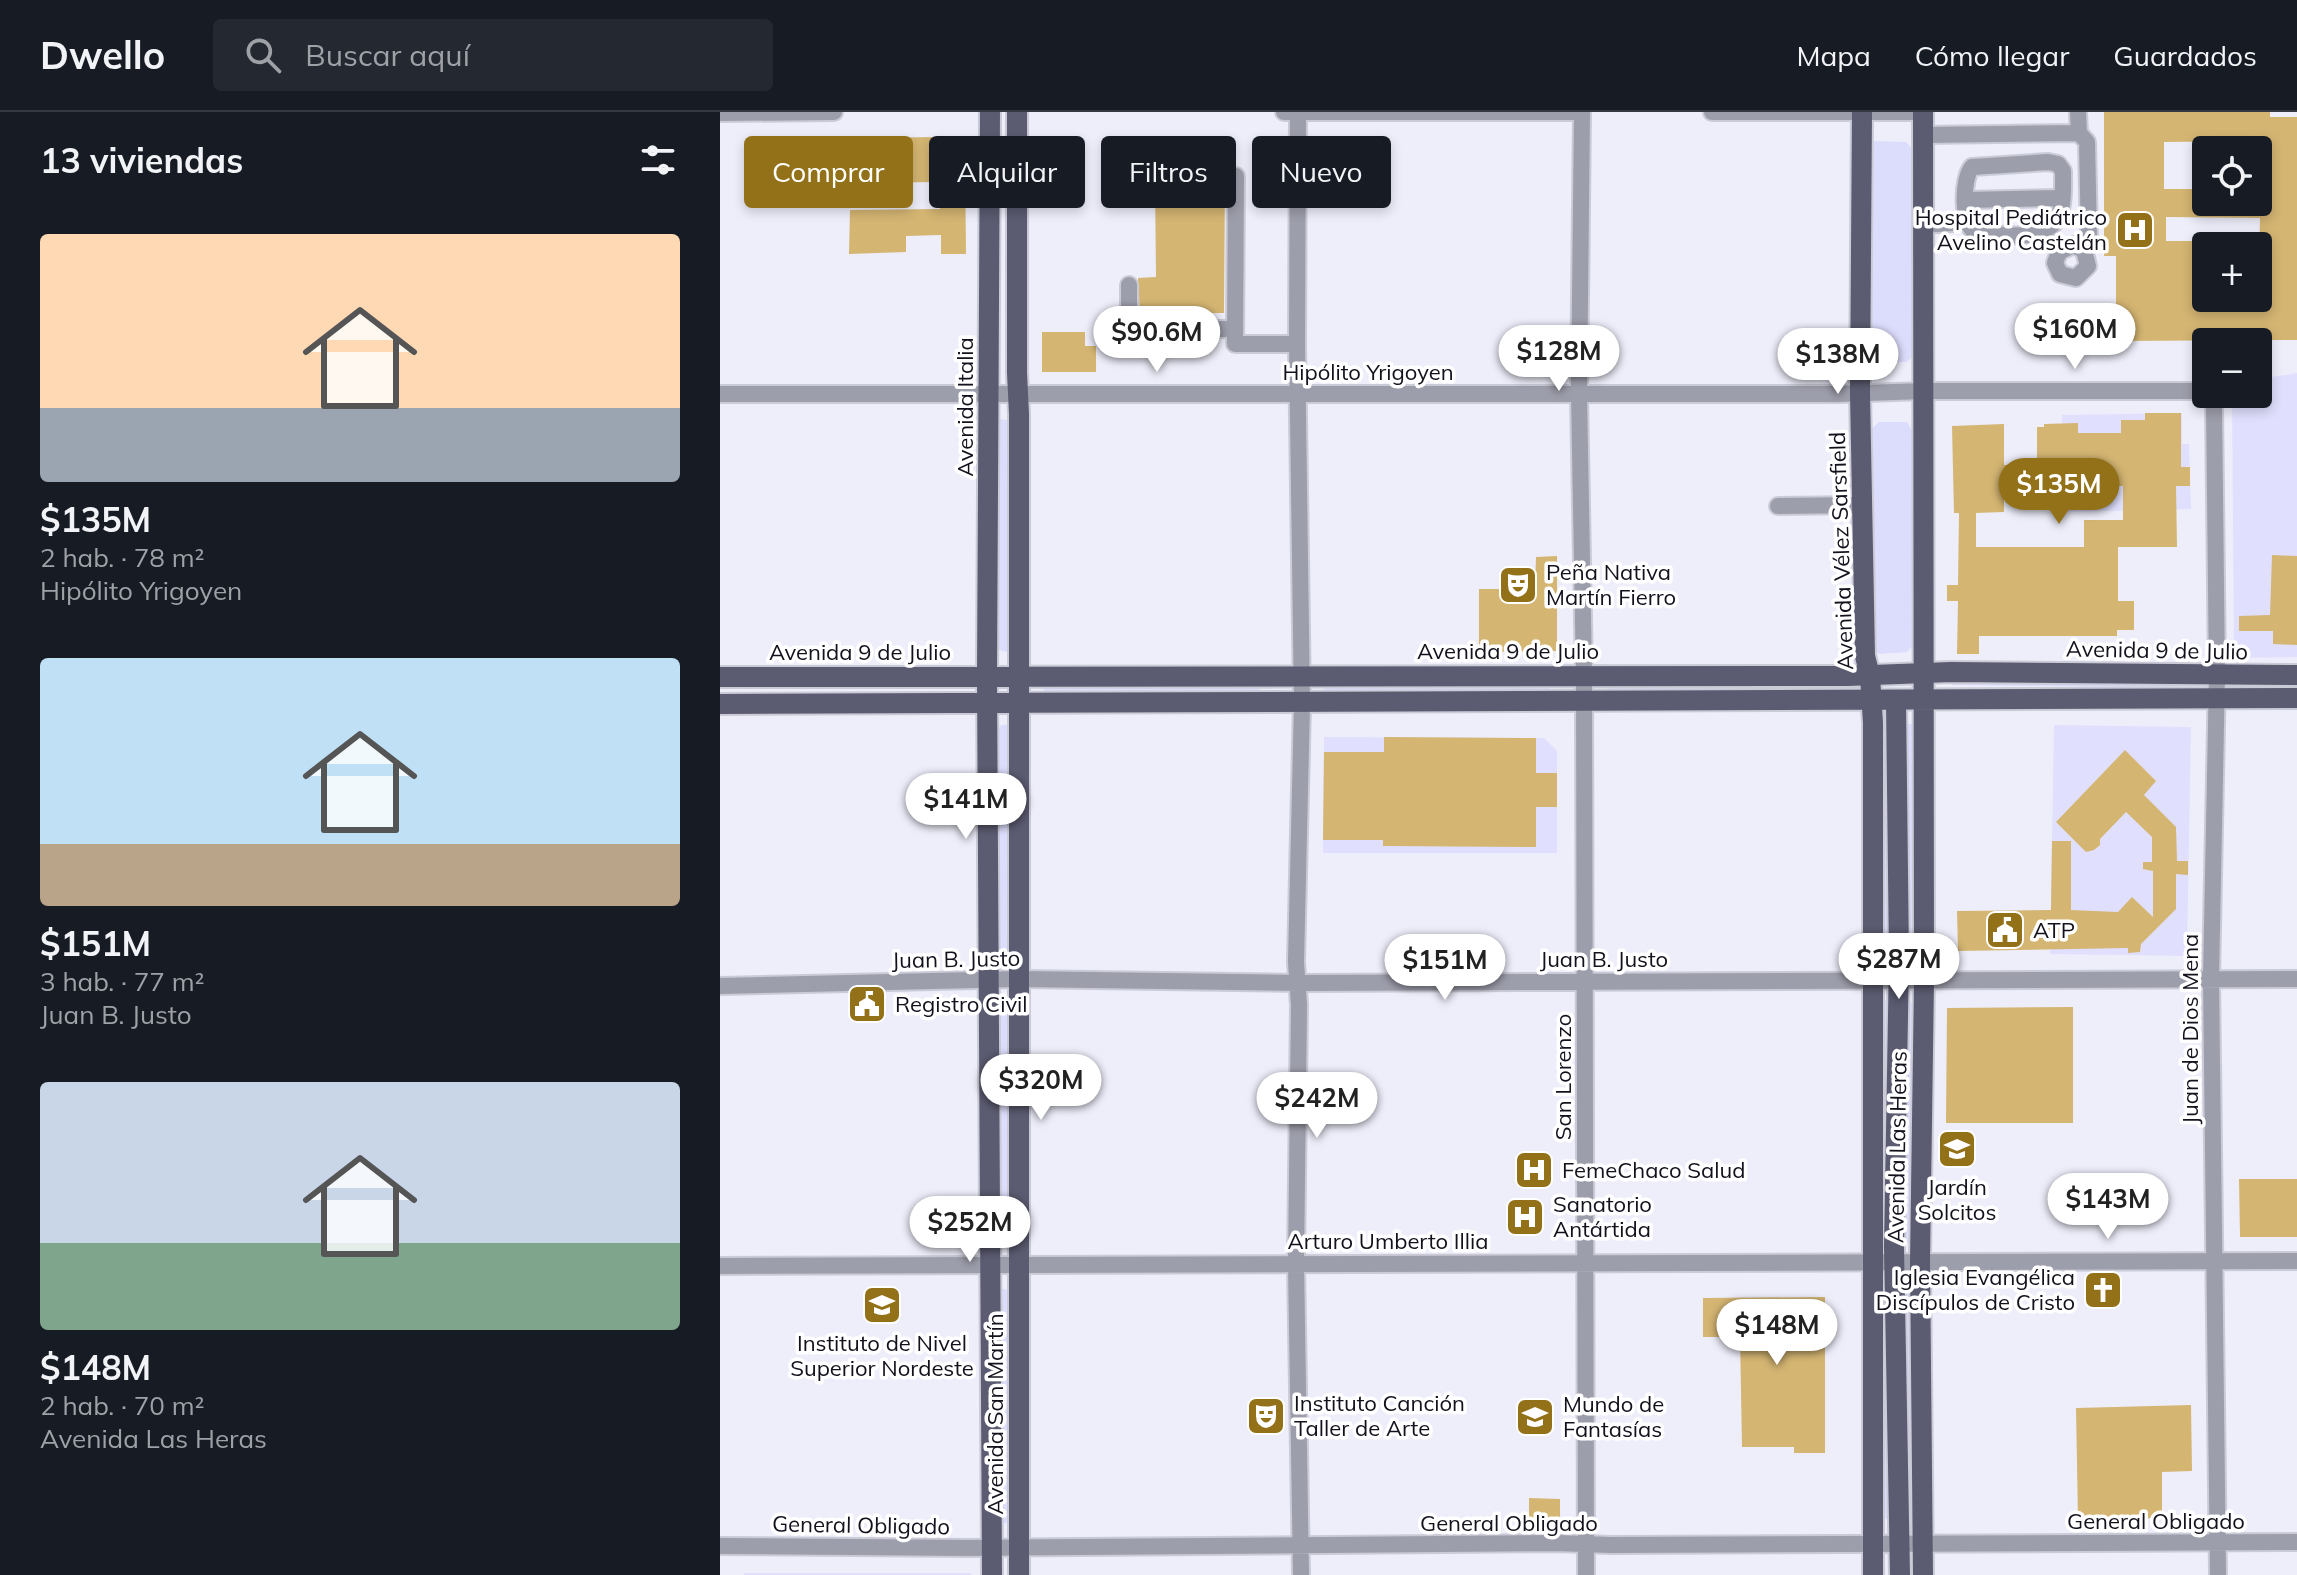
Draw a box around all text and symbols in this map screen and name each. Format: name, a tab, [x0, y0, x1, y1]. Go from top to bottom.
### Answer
search box	[213, 19, 773, 91]
text: Dwello	[40, 31, 165, 79]
icon: search	[241, 33, 285, 77]
text: Buscar aquí	[305, 36, 470, 74]
text: Mapa	[1796, 38, 1871, 73]
text: Cómo llegar	[1915, 38, 2069, 73]
text: Guardados	[2113, 38, 2257, 73]
chip: Comprar	[744, 136, 913, 208]
chip: Alquilar	[929, 136, 1085, 208]
chip: Filtros	[1101, 136, 1236, 208]
chip: Nuevo	[1252, 136, 1391, 208]
map controls	[2192, 136, 2272, 408]
button: locate	[2192, 136, 2272, 216]
icon: filters	[636, 138, 680, 182]
text: 13 viviendas	[40, 139, 243, 182]
place label: Hospital Pediátrico Avelino Castelán	[1915, 203, 2107, 256]
hospital icon: Hospital Pediátrico Avelino Castelán	[2114, 209, 2156, 251]
button: +	[2192, 232, 2272, 312]
icon: home	[288, 286, 432, 430]
pin: $160M	[2019, 303, 2131, 371]
pin: $90.6M	[1092, 306, 1222, 374]
text: $160M	[2032, 312, 2118, 345]
text: $90.6M	[1111, 315, 1203, 348]
pin: $128M	[1503, 325, 1615, 393]
pin: $138M	[1782, 328, 1894, 396]
button: −	[2192, 328, 2272, 408]
text: $128M	[1516, 334, 1602, 367]
street label: Avenida Italia	[951, 337, 979, 477]
text: $138M	[1795, 337, 1881, 370]
street label: Hipólito Yrigoyen	[1282, 358, 1454, 386]
street label: Avenida Vélez Sarsfield	[1823, 431, 1859, 671]
pin: $135M	[2003, 458, 2115, 526]
text: $135M	[2016, 467, 2102, 500]
text: $135M	[40, 498, 151, 541]
text: 2 hab. · 78 m²	[40, 541, 204, 574]
place label: Peña Nativa Martín Fierro	[1546, 558, 1676, 611]
theatre icon: Peña Nativa Martín Fierro	[1497, 564, 1539, 606]
text: Hipólito Yrigoyen	[40, 574, 242, 607]
street label: Avenida 9 de Julio	[2066, 634, 2248, 666]
street label: Avenida 9 de Julio	[1417, 637, 1599, 665]
street label: Avenida 9 de Julio	[769, 638, 951, 666]
icon: home	[288, 710, 432, 854]
pin: $141M	[910, 773, 1022, 841]
text: $141M	[923, 782, 1009, 815]
public building icon: ATP	[1984, 909, 2026, 951]
place label: ATP	[2033, 916, 2075, 944]
text: $151M	[40, 922, 151, 965]
pin: $287M	[1843, 933, 1955, 1001]
pin: $151M	[1389, 934, 1501, 1002]
street label: Juan de Dios Mena	[2176, 934, 2204, 1124]
text: $287M	[1856, 942, 1942, 975]
text: $151M	[1402, 943, 1488, 976]
street label: Juan B. Justo	[892, 944, 1020, 974]
street label: Juan B. Justo	[1540, 945, 1668, 973]
text: 3 hab. · 77 m²	[40, 965, 204, 998]
public building icon: Registro Civil	[846, 983, 888, 1025]
place label: Registro Civil	[895, 990, 1028, 1018]
text: Juan B. Justo	[40, 998, 191, 1031]
street label: San Lorenzo	[1549, 1014, 1577, 1140]
street label: Avenida Las Heras	[1881, 1051, 1913, 1243]
pin: $320M	[985, 1054, 1097, 1122]
text: $320M	[998, 1063, 1084, 1096]
pin: $242M	[1261, 1072, 1373, 1140]
text: $242M	[1274, 1081, 1360, 1114]
school or university icon: Jardín Solcitos	[1936, 1128, 1978, 1170]
icon: home	[288, 1134, 432, 1278]
hospital icon: FemeChaco Salud	[1513, 1149, 1555, 1191]
place label: FemeChaco Salud	[1562, 1156, 1745, 1184]
place label: Jardín Solcitos	[1918, 1173, 1996, 1226]
pin: $143M	[2052, 1173, 2164, 1241]
text: $143M	[2065, 1182, 2151, 1215]
place label: Sanatorio Antártida	[1553, 1190, 1652, 1243]
pin: $252M	[914, 1196, 1026, 1264]
hospital icon: Sanatorio Antártida	[1504, 1196, 1546, 1238]
text: $252M	[927, 1205, 1013, 1238]
street label: Arturo Umberto Illia	[1288, 1227, 1488, 1255]
place label: Iglesia Evangélica Discípulos de Cristo	[1876, 1263, 2075, 1316]
church icon: Iglesia Evangélica Discípulos de Cristo	[2082, 1269, 2124, 1311]
school or university icon: Instituto de Nivel Superior Nordeste	[861, 1284, 903, 1326]
pin: $148M	[1721, 1299, 1833, 1367]
text: $148M	[1734, 1308, 1820, 1341]
street label: Avenida San Martín	[981, 1313, 1009, 1515]
place label: Instituto de Nivel Superior Nordeste	[790, 1329, 974, 1382]
text: $148M	[40, 1346, 151, 1389]
text: 2 hab. · 70 m²	[40, 1389, 204, 1422]
place label: Instituto Canción Taller de Arte	[1294, 1389, 1465, 1442]
place label: Mundo de Fantasías	[1563, 1390, 1664, 1443]
theatre icon: Instituto Canción Taller de Arte	[1245, 1395, 1287, 1437]
school or university icon: Mundo de Fantasías	[1514, 1396, 1556, 1438]
text: Avenida Las Heras	[40, 1422, 267, 1455]
street label: General Obligado	[2067, 1507, 2245, 1535]
street label: General Obligado	[772, 1509, 950, 1541]
street label: General Obligado	[1420, 1509, 1598, 1537]

